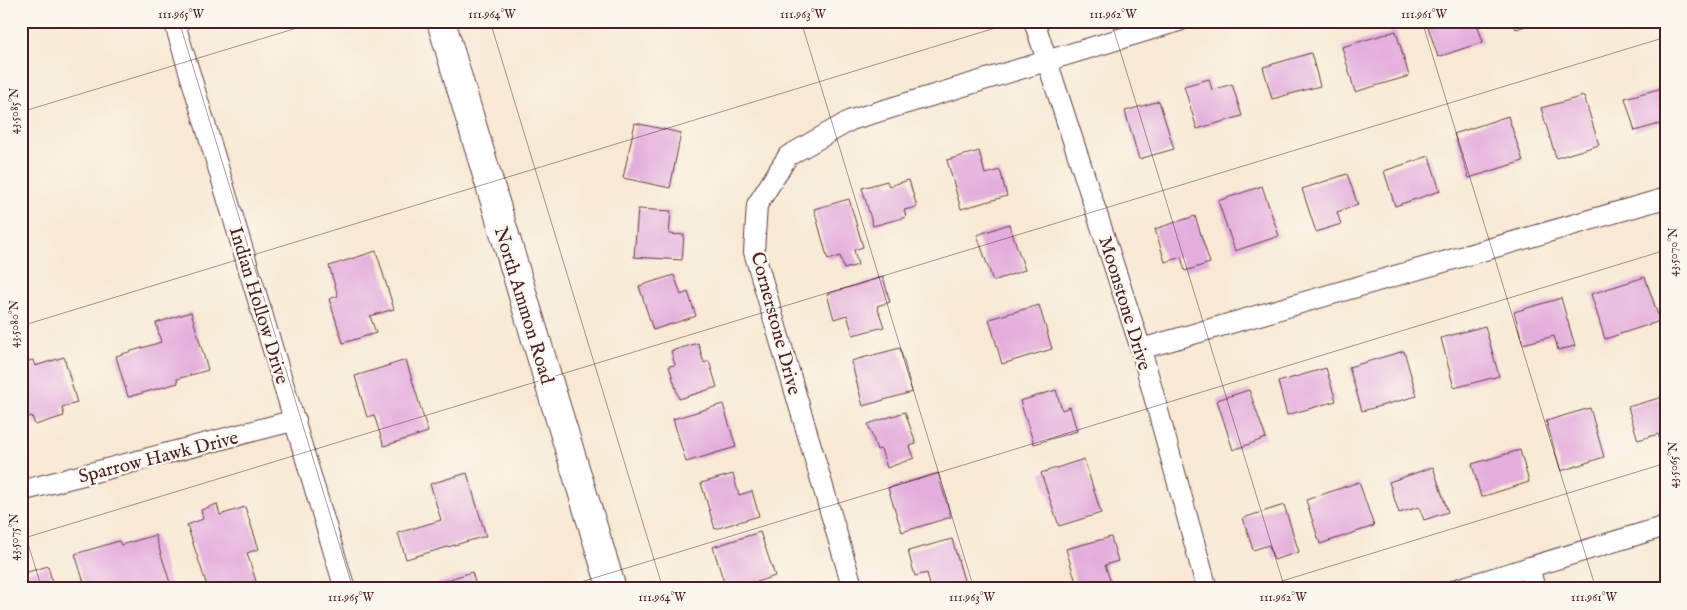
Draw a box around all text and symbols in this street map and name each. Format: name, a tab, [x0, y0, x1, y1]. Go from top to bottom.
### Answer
text: 111.965°W	[158, 7, 204, 22]
text: 111.964°W	[468, 7, 516, 22]
text: 111.963°W	[780, 7, 827, 22]
text: 111.962°W	[1089, 7, 1137, 22]
text: 111.961°W	[1401, 7, 1448, 22]
text: 43.5085°N	[7, 87, 22, 134]
street label: Indian Hollow Drive	[223, 224, 294, 387]
street label: North Ammon Road	[488, 224, 559, 388]
text: 43.5070°N	[1666, 227, 1681, 276]
street label: Moonstone Drive	[1092, 234, 1156, 374]
street label: Cornerstone Drive	[744, 249, 806, 398]
text: 43.5080°N	[7, 299, 22, 348]
street label: Sparrow Hawk Drive	[76, 426, 241, 489]
text: 43.5065°N	[1666, 441, 1681, 488]
text: 43.5075°N	[7, 513, 22, 561]
text: 111.965°W	[328, 590, 374, 605]
text: 111.964°W	[638, 590, 686, 605]
text: 111.963°W	[949, 590, 996, 605]
text: 111.962°W	[1259, 590, 1307, 605]
text: 111.961°W	[1571, 590, 1618, 605]

